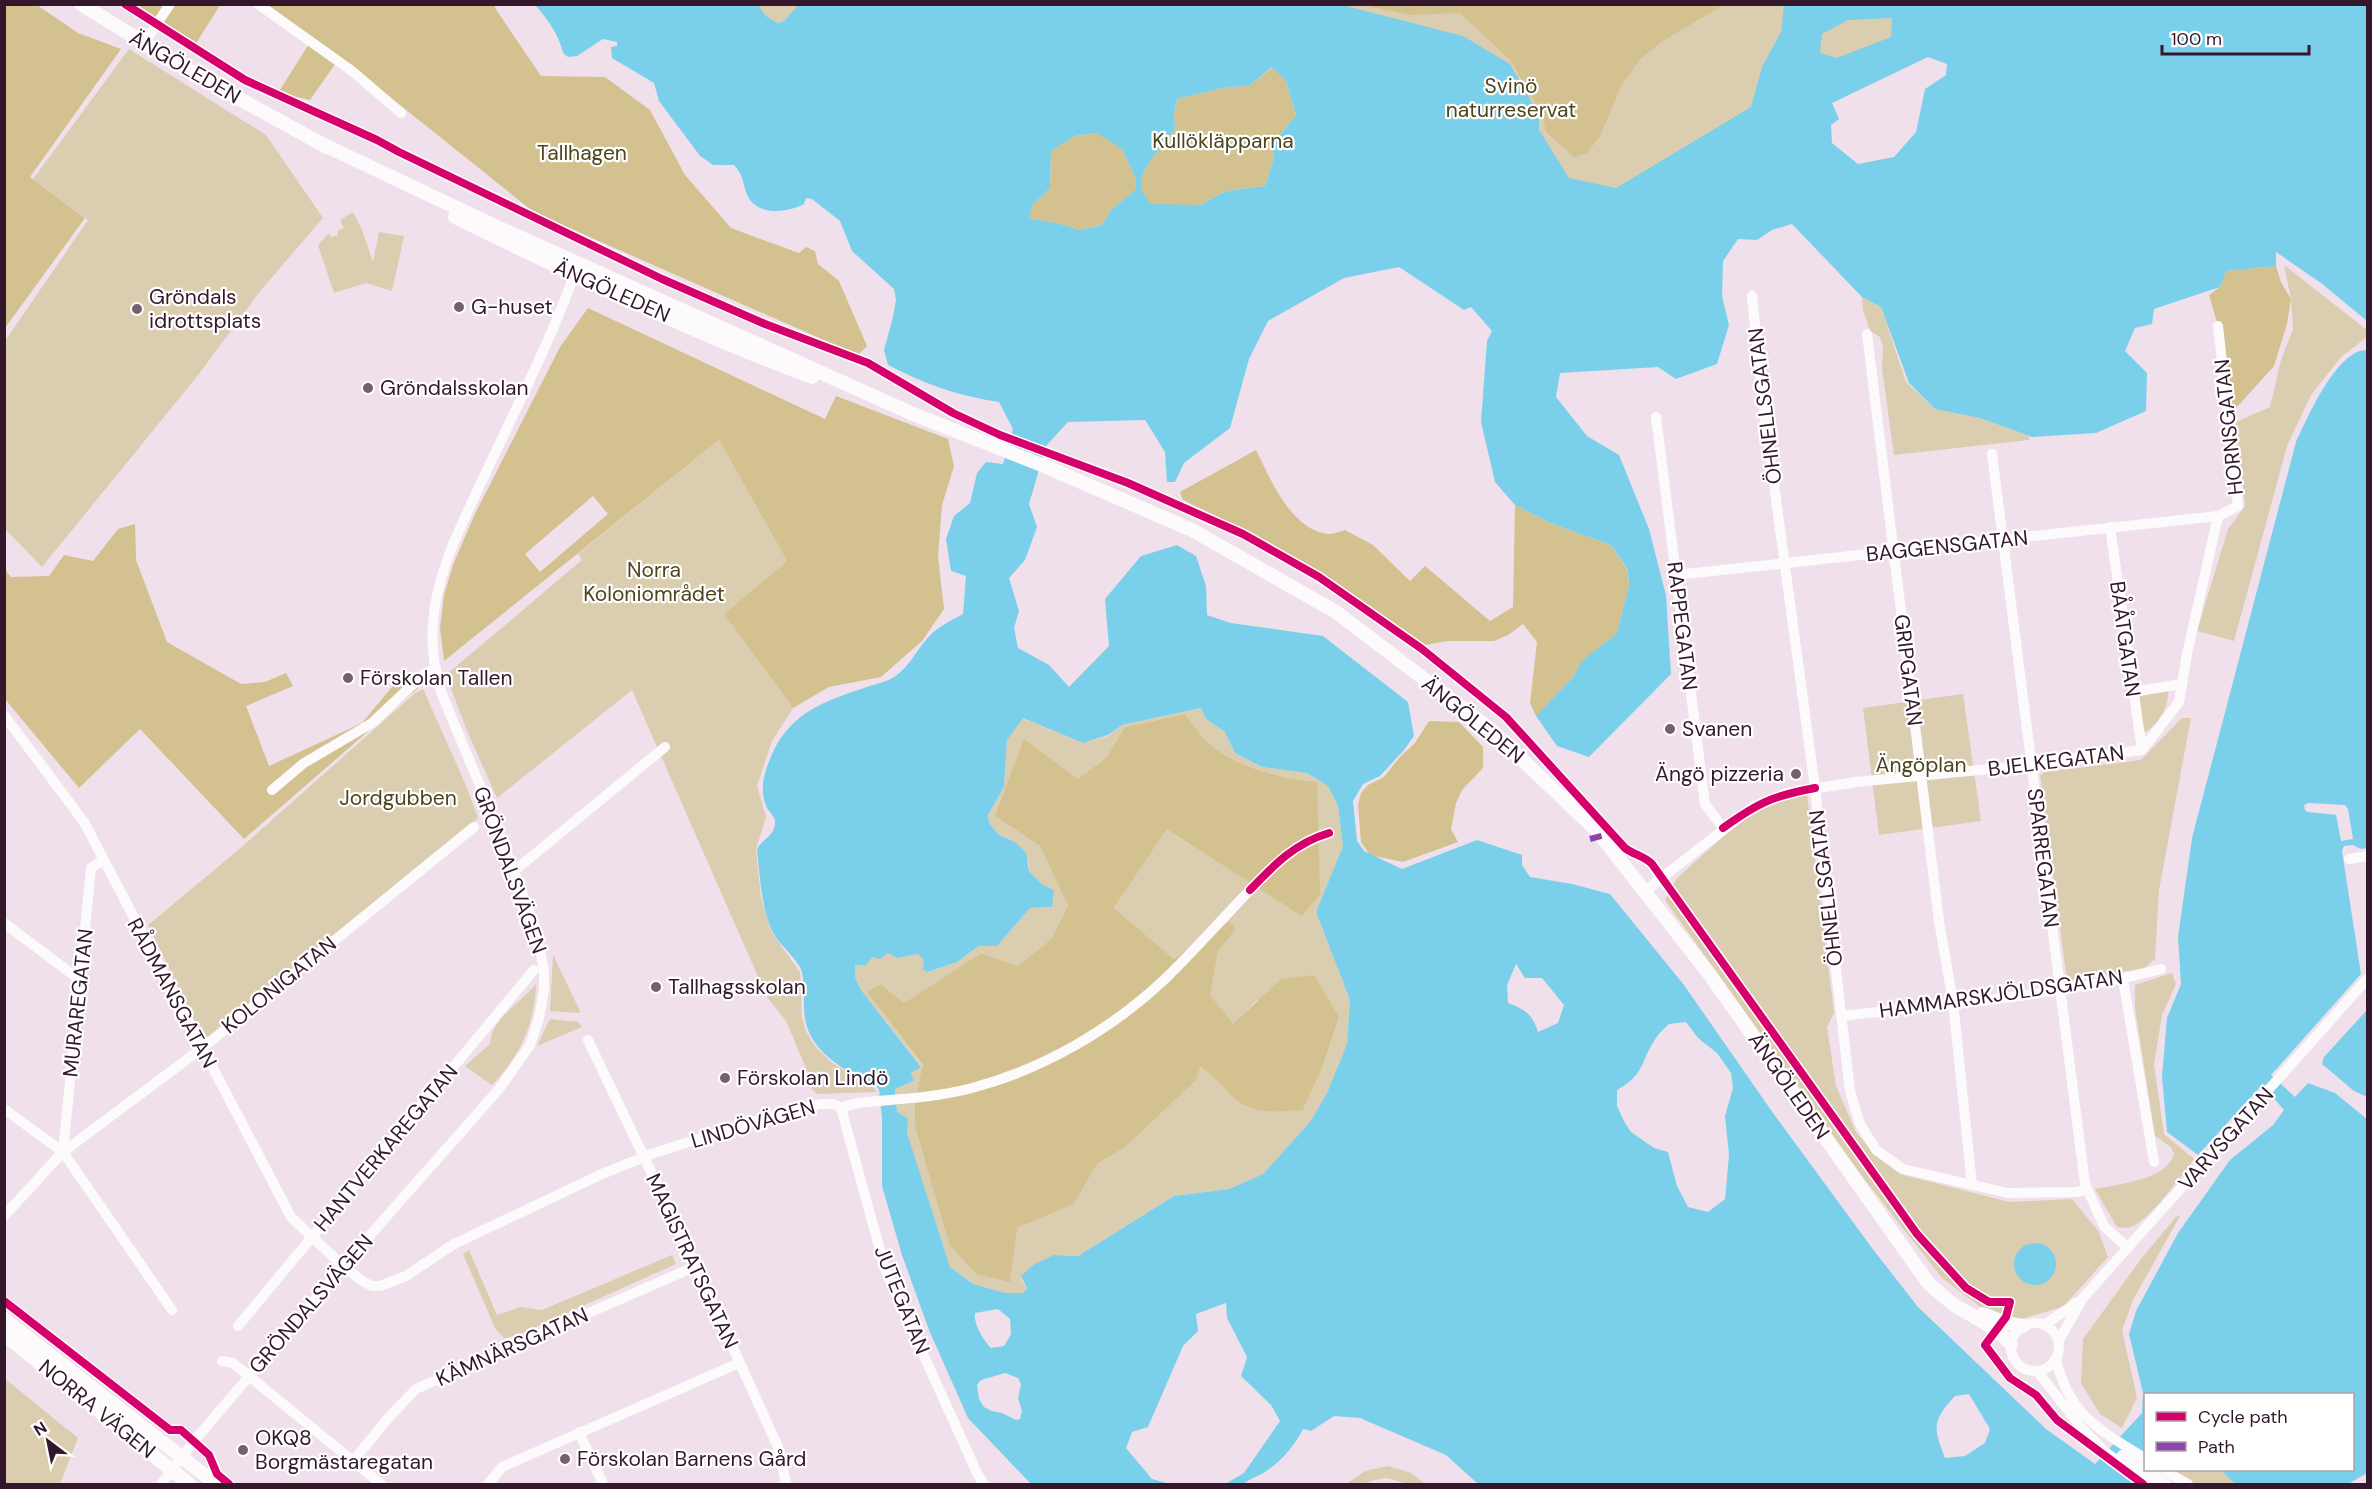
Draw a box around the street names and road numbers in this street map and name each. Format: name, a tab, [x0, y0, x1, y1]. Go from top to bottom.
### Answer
street label: ÄNGÖLEDEN	[124, 24, 246, 110]
street label: ÄNGÖLEDEN	[549, 253, 675, 329]
street label: ÖHNELLSGATAN	[1742, 326, 1788, 486]
street label: HORNSGATAN	[2208, 358, 2250, 496]
street label: BAGGENSGATAN	[1865, 524, 2029, 568]
street label: RAPPEGATAN	[1660, 560, 1704, 692]
street label: BÅÅTGATAN	[2103, 579, 2147, 699]
street label: GRIPGATAN	[1887, 613, 1929, 727]
street label: ÄNGÖLEDEN	[1416, 670, 1530, 770]
street label: BJELKEGATAN	[1986, 739, 2126, 783]
street label: GRÖNDALSVÄGEN	[467, 782, 553, 958]
street label: SPARREGATAN	[2021, 787, 2065, 929]
street label: ÖHNELLSGATAN	[1803, 808, 1849, 968]
street label: RÅDMANSGATAN	[121, 913, 223, 1073]
street label: MURAREGATAN	[56, 927, 100, 1079]
street label: KOLONIGATAN	[216, 930, 342, 1040]
street label: HAMMARSKJÖLDSGATAN	[1877, 963, 2125, 1025]
street label: ÄNGÖLEDEN	[1742, 1027, 1836, 1145]
street label: HANTVERKAREGATAN	[308, 1058, 464, 1238]
street label: VARVSGATAN	[2172, 1081, 2280, 1197]
street label: LINDÖVÄGEN	[688, 1093, 818, 1155]
street label: MAGISTRATSGATAN	[639, 1169, 745, 1353]
street label: GRÖNDALSVÄGEN	[243, 1228, 379, 1380]
street label: JUTEGATAN	[868, 1242, 936, 1358]
street label: KÄMNÄRSGATAN	[432, 1301, 592, 1393]
street label: NORRA VÄGEN	[34, 1354, 160, 1464]

